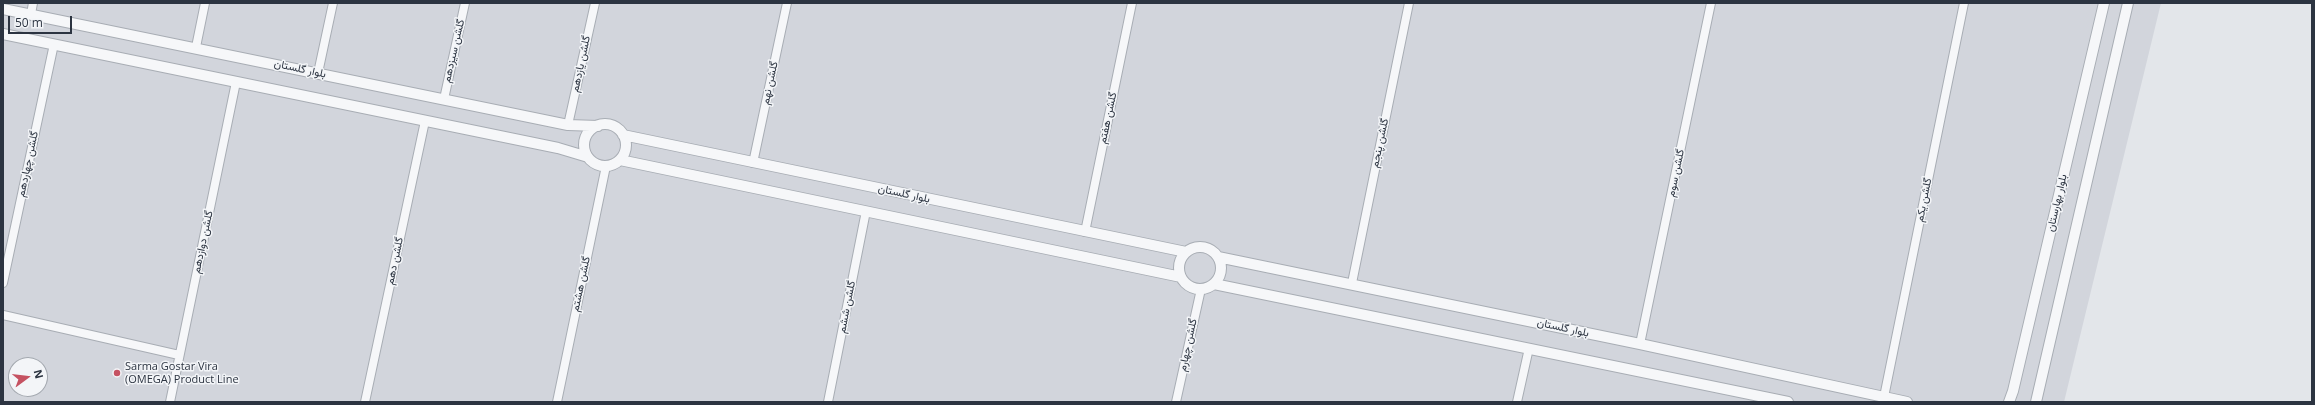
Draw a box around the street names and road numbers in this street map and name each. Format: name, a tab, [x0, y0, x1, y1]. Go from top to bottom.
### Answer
street label: گلشن سیزدهم	[440, 18, 468, 84]
street label: گلشن یازدهم	[569, 34, 593, 94]
street label: بلوار گلستان	[273, 57, 327, 81]
street label: گلشن نهم	[759, 60, 781, 106]
street label: گلشن هفتم	[1096, 91, 1120, 145]
street label: گلشن پنجم	[1368, 117, 1392, 169]
street label: گلشن چهاردهم	[15, 130, 41, 198]
street label: گلشن سوم	[1664, 148, 1688, 198]
street label: بلوار بهارستان	[2044, 173, 2070, 233]
street label: گلشن یکم	[1913, 177, 1935, 223]
street label: بلوار گلستان	[877, 182, 931, 206]
street label: گلشن دوازدهم	[190, 209, 216, 275]
street label: گلشن دهم	[384, 236, 406, 286]
street label: گلشن هشتم	[569, 255, 593, 313]
street label: گلشن ششم	[835, 280, 859, 334]
street label: بلوار گلستان	[1536, 316, 1590, 340]
street label: گلشن چهارم	[1176, 317, 1200, 373]

